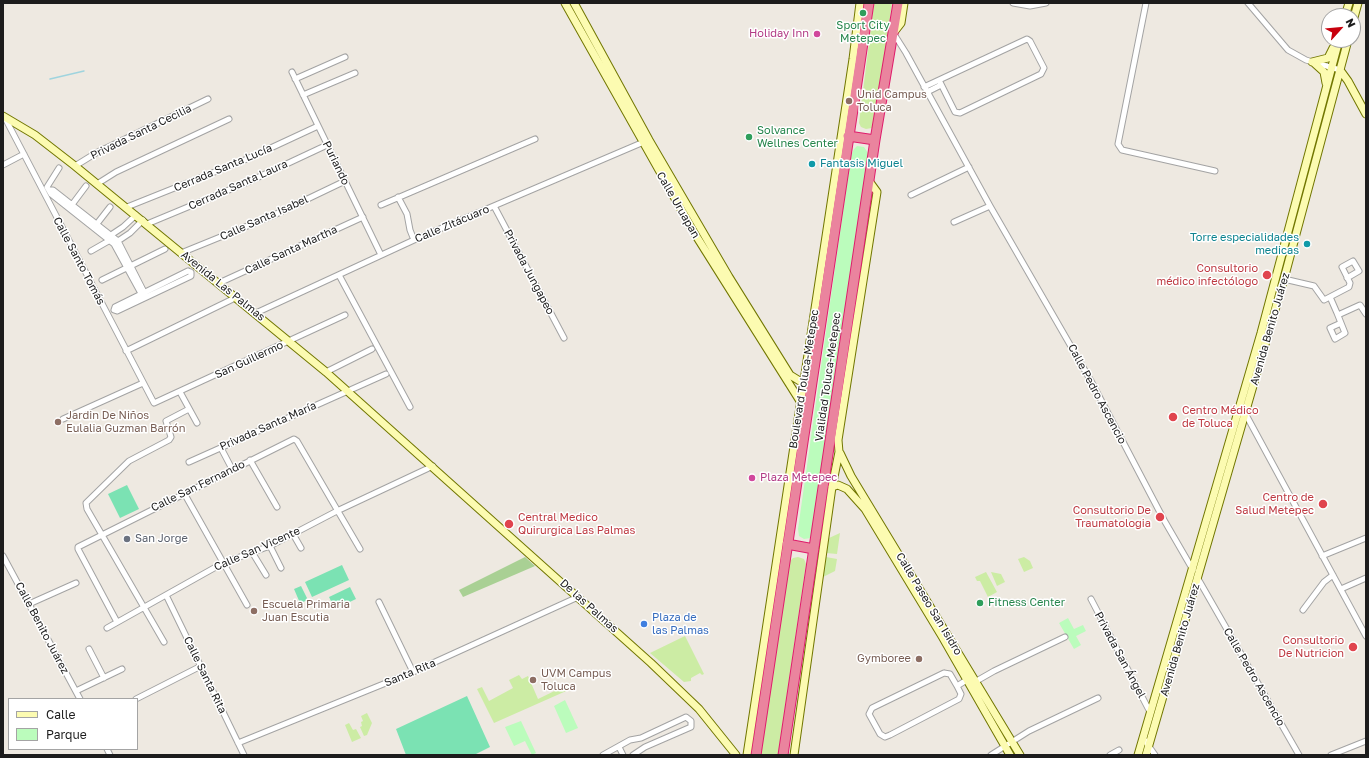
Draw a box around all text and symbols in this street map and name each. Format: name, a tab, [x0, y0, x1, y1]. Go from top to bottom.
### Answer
marker: Sport City Metepec	[858, 8, 868, 18]
north arrow	[1321, 8, 1361, 48]
text: N	[1344, 16, 1359, 29]
place label: Sport City Metepec	[836, 19, 890, 45]
place label: Holiday Inn	[749, 27, 809, 41]
marker: Holiday Inn	[812, 29, 822, 39]
place label: Unid Campus Toluca	[857, 88, 927, 114]
marker: Unid Campus Toluca	[844, 96, 854, 106]
street label: Privada Santa Cecilia	[88, 102, 194, 162]
place label: Solvance Wellnes Center	[757, 124, 838, 150]
marker: Solvance Wellnes Center	[744, 132, 754, 142]
street label: Puriando	[320, 139, 352, 187]
street label: Cerrada Santa Lucía	[172, 141, 274, 195]
street label: Cerrada Santa Laura	[186, 157, 290, 213]
place label: Fantasis Miguel	[820, 157, 903, 171]
marker: Fantasis Miguel	[807, 159, 817, 169]
street label: Calle Uruapan	[654, 169, 702, 241]
street label: Calle Santa Isabel	[218, 193, 310, 243]
street label: Calle Zitácuaro	[413, 202, 491, 246]
street label: Calle Santo Tomás	[50, 215, 108, 307]
street label: Calle Santa Martha	[243, 223, 339, 277]
street label: Privada Jungapeo	[501, 227, 557, 317]
place label: Torre especialidades medicas	[1190, 231, 1299, 257]
marker: Torre especialidades medicas	[1302, 239, 1312, 249]
street label: Avenida Las Palmas	[178, 248, 268, 324]
place label: Consultorio médico infectólogo	[1156, 262, 1258, 288]
marker: Consultorio médico infectólogo	[1261, 269, 1273, 281]
street label: Avenida Benito Juárez	[1248, 271, 1292, 387]
street label: Boulevard Toluca-Metepec	[786, 308, 822, 450]
street label: Vialidad Toluca-Metepec	[812, 312, 844, 442]
street label: San Guillermo	[213, 338, 285, 382]
street label: Calle Pedro Ascencio	[1065, 342, 1129, 446]
street label: Privada Santa María	[218, 399, 318, 453]
place label: Centro Médico de Toluca	[1182, 404, 1259, 430]
place label: Jardin De Niños Eulalia Guzman Barrón	[66, 409, 185, 435]
marker: Centro Médico de Toluca	[1167, 411, 1179, 423]
marker: Jardin De Niños Eulalia Guzman Barrón	[53, 417, 63, 427]
street label: Calle San Fernando	[149, 458, 247, 514]
place label: Plaza Metepec	[760, 471, 837, 485]
marker: Plaza Metepec	[747, 473, 757, 483]
place label: Centro de Salud Metepec	[1235, 491, 1314, 517]
marker: Centro de Salud Metepec	[1317, 498, 1329, 510]
place label: Consultorio De Traumatologia	[1073, 504, 1151, 530]
place label: Central Medico Quirurgica Las Palmas	[518, 511, 635, 537]
marker: Consultorio De Traumatologia	[1154, 511, 1166, 523]
marker: Central Medico Quirurgica Las Palmas	[503, 518, 515, 530]
street label: Calle San Vicente	[212, 524, 302, 574]
place label: San Jorge	[135, 532, 188, 546]
marker: San Jorge	[122, 534, 132, 544]
street label: Calle Paseo San Isidro	[893, 550, 965, 658]
street label: De las Palmas	[557, 576, 621, 636]
street label: Calle Benito Juárez	[12, 580, 72, 676]
street label: Avenida Benito Juárez	[1158, 582, 1202, 698]
place label: Fitness Center	[988, 596, 1065, 610]
place label: Escuela Primaria Juan Escutia	[262, 598, 350, 624]
marker: Fitness Center	[975, 598, 985, 608]
marker: Escuela Primaria Juan Escutia	[249, 606, 259, 616]
street label: Privada San Ángel	[1092, 610, 1148, 700]
place label: Plaza de las Palmas	[652, 611, 709, 637]
marker: Plaza de las Palmas	[639, 619, 649, 629]
street label: Calle Pedro Ascencio	[1220, 625, 1288, 729]
street label: Calle Santa Rita	[181, 634, 229, 716]
place label: Consultorio De Nutricion	[1278, 634, 1344, 660]
marker: Consultorio De Nutricion	[1347, 641, 1359, 653]
place label: Gymboree	[857, 652, 911, 666]
marker: Gymboree	[914, 654, 924, 664]
street label: Santa Rita	[382, 656, 438, 690]
place label: UVM Campus Toluca	[541, 667, 611, 693]
marker: UVM Campus Toluca	[528, 675, 538, 685]
legend	[8, 698, 138, 750]
text: Calle	[46, 707, 75, 722]
text: Parque	[46, 727, 87, 742]

